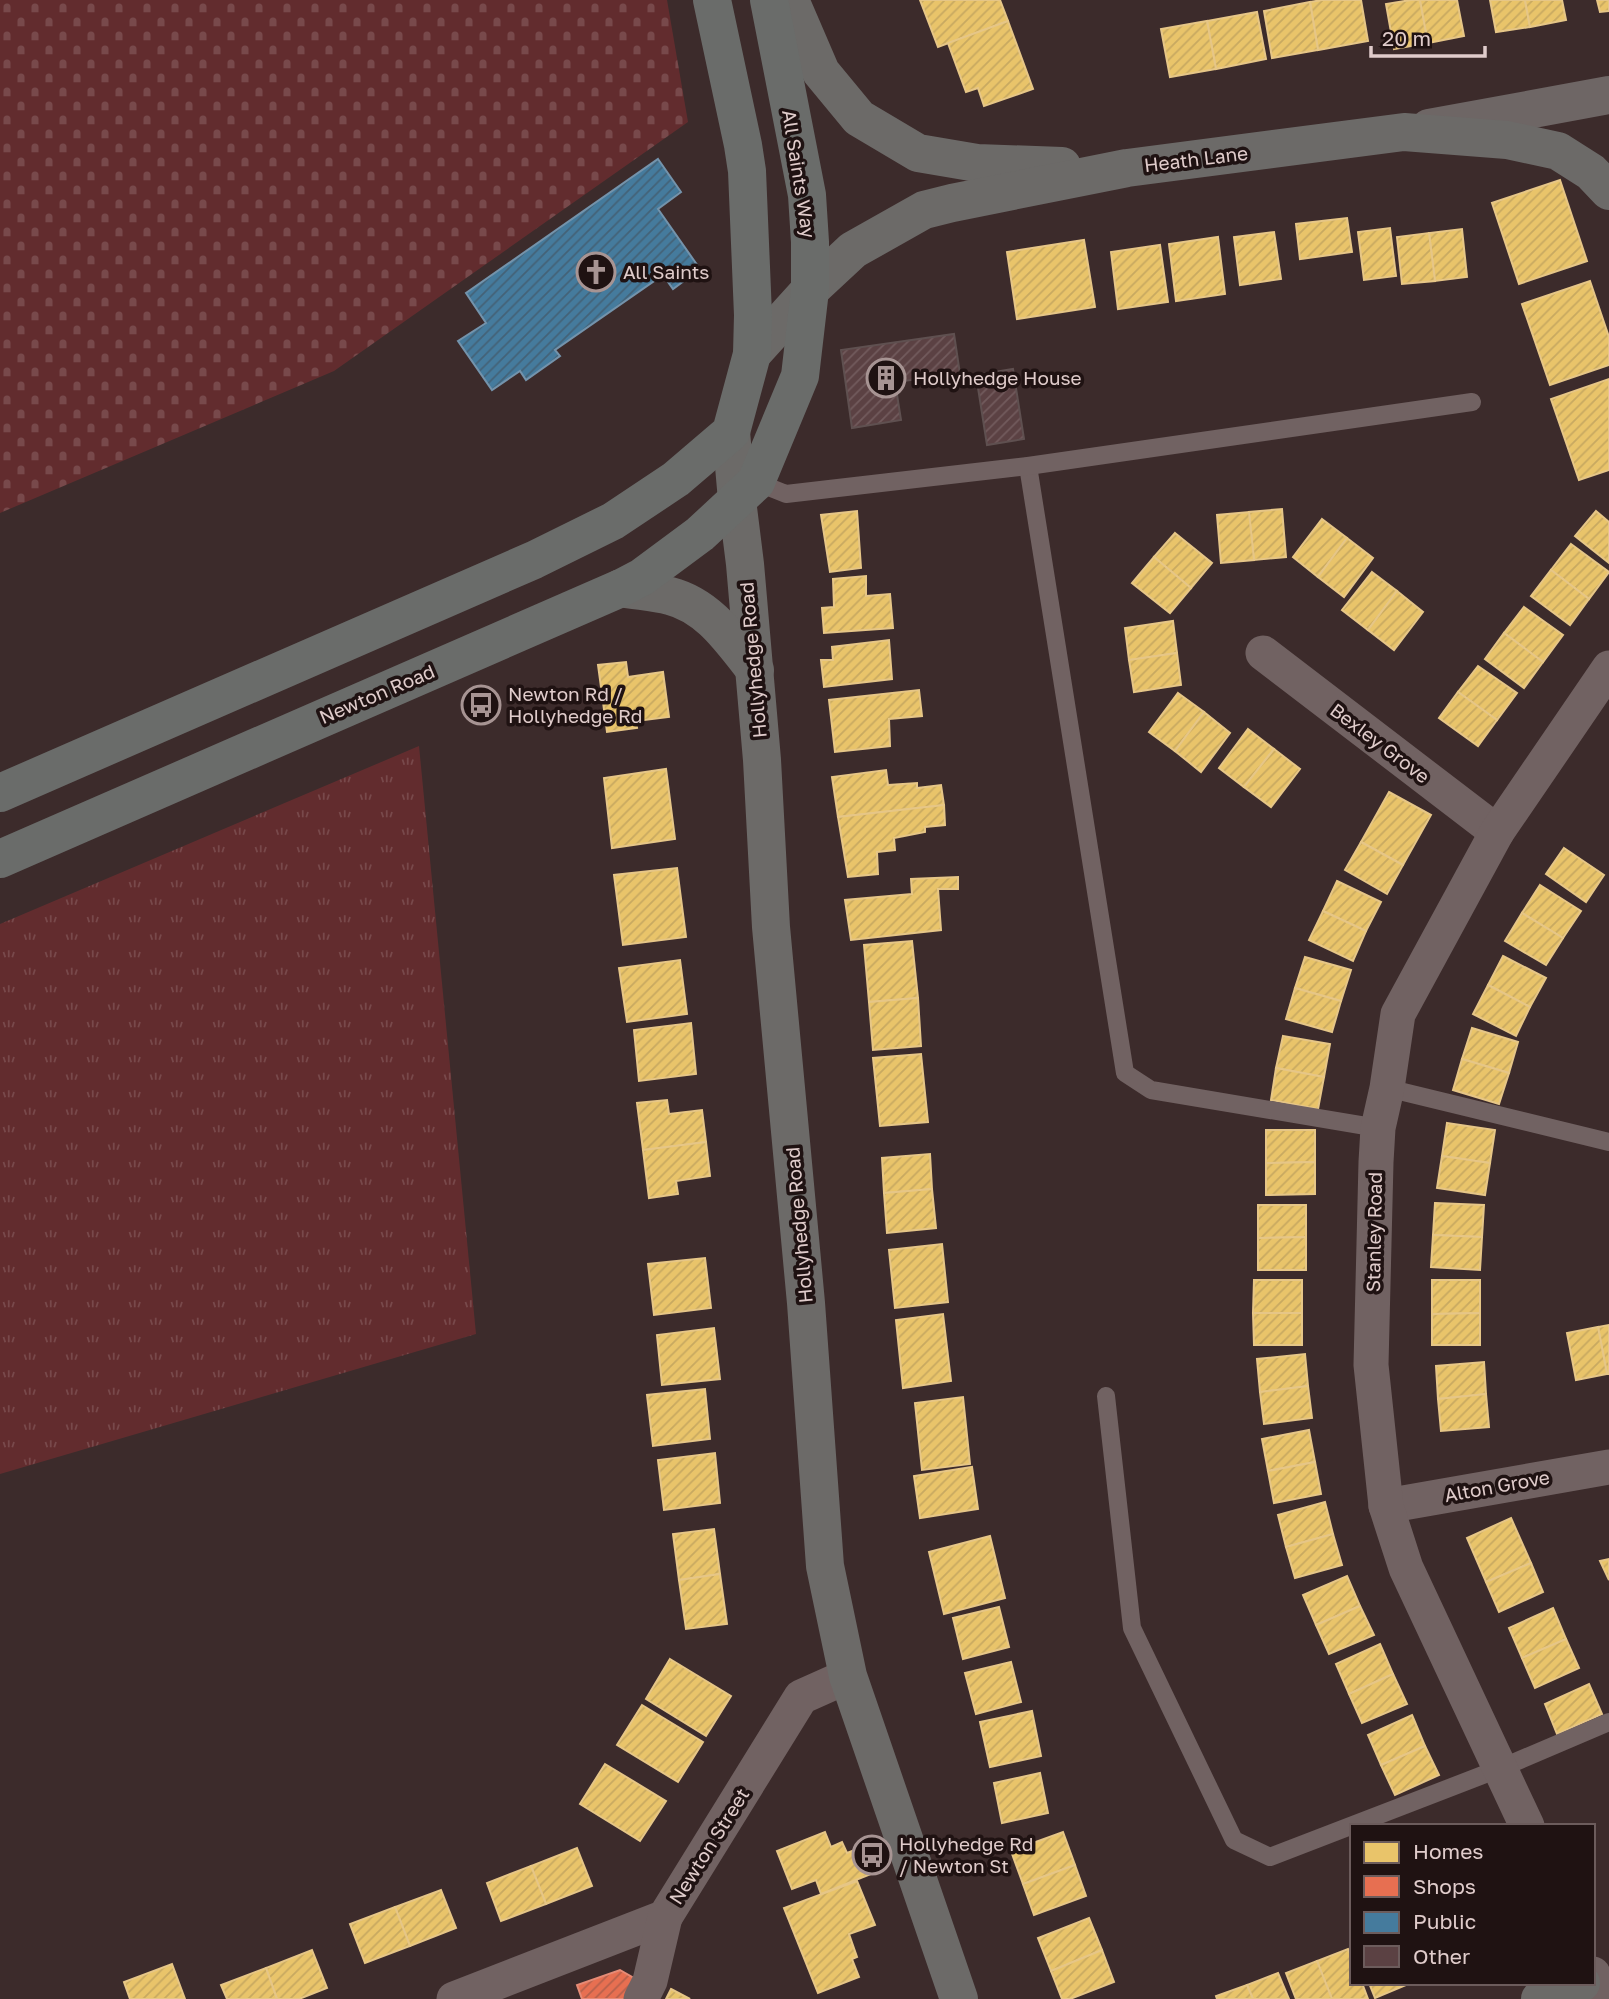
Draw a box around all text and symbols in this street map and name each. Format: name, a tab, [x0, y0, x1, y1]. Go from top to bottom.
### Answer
scale bar	[1371, 14, 1485, 58]
text: 20 m	[1382, 25, 1431, 51]
street label: All Saints Way	[778, 108, 821, 240]
street label: Heath Lane	[1143, 141, 1249, 176]
church icon: All Saints	[575, 251, 617, 293]
place label: All Saints	[623, 260, 709, 283]
building icon: Hollyhedge House	[865, 357, 907, 399]
place label: Hollyhedge House	[913, 366, 1082, 389]
street label: Hollyhedge Road	[734, 581, 771, 739]
street label: Newton Road	[316, 659, 438, 728]
place label: Newton Rd / Hollyhedge Rd	[508, 682, 643, 727]
bus stop icon: Newton Rd / Hollyhedge Rd	[460, 684, 502, 726]
street label: Bexley Grove	[1326, 698, 1435, 787]
street label: Hollyhedge Road	[780, 1146, 817, 1304]
street label: Stanley Road	[1361, 1172, 1386, 1292]
street label: Alton Grove	[1443, 1465, 1551, 1506]
street label: Newton Street	[664, 1783, 753, 1908]
legend	[1350, 1824, 1595, 1985]
place label: Hollyhedge Rd / Newton St	[899, 1832, 1034, 1877]
bus stop icon: Hollyhedge Rd / Newton St	[851, 1834, 893, 1876]
text: Homes	[1413, 1838, 1483, 1864]
text: Shops	[1413, 1873, 1476, 1899]
text: Public	[1413, 1908, 1476, 1934]
text: Other	[1413, 1943, 1470, 1969]

